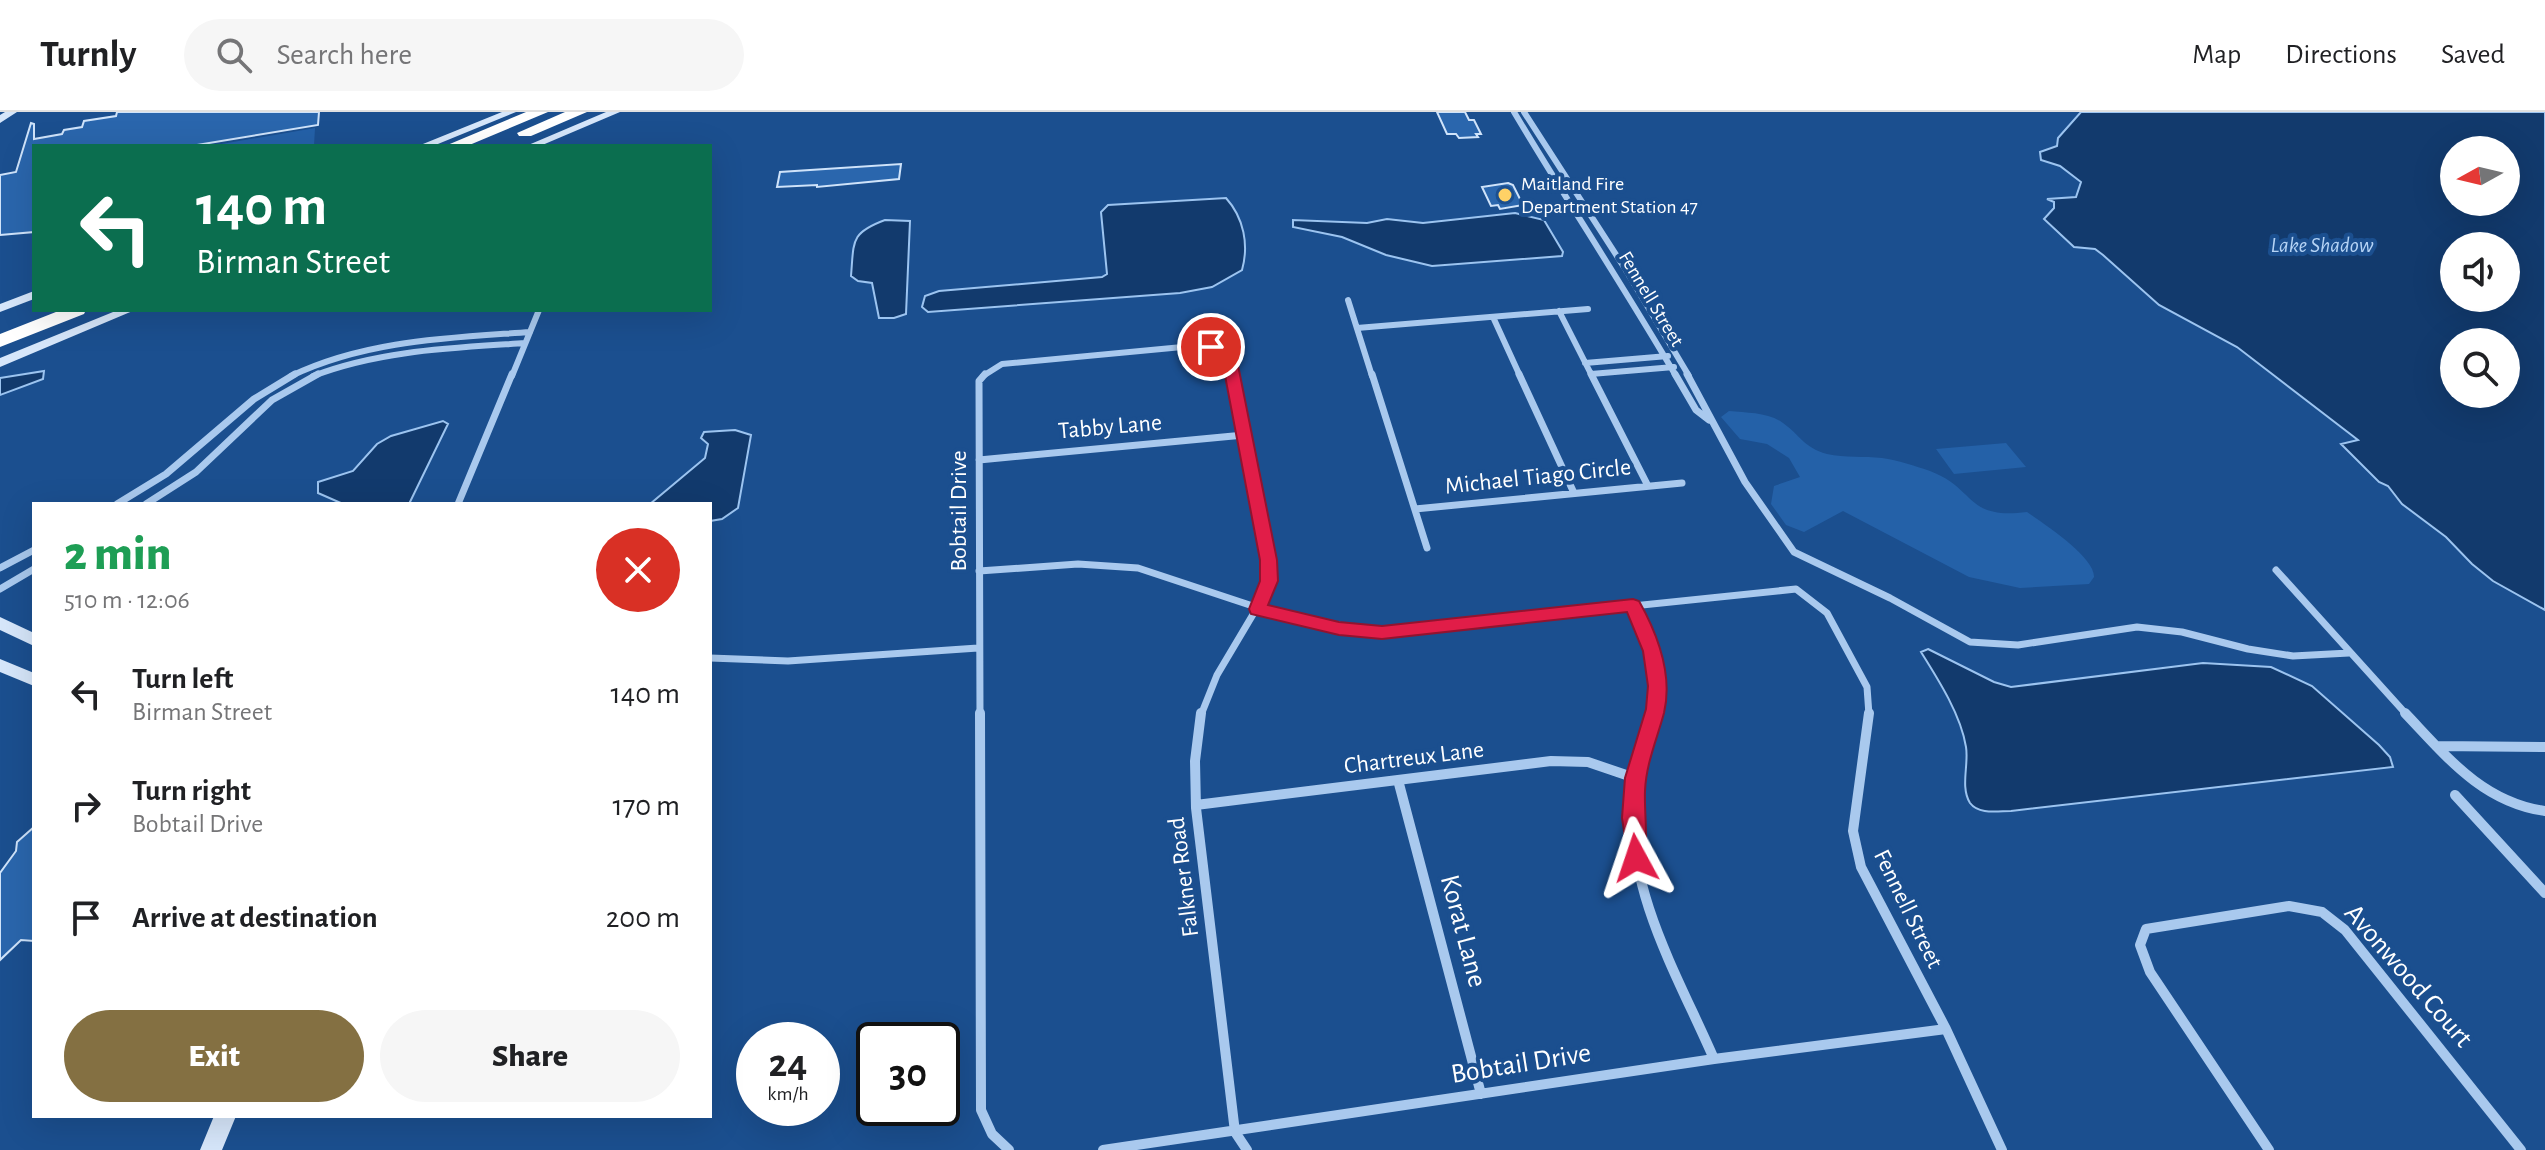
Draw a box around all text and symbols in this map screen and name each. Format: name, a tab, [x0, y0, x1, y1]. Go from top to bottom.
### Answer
search box	[184, 19, 744, 91]
icon: search	[212, 33, 256, 77]
text: Turnly	[40, 36, 136, 74]
text: Search here	[276, 40, 412, 70]
text: Map	[2192, 41, 2241, 69]
text: Directions	[2285, 41, 2397, 69]
text: Saved	[2441, 41, 2505, 69]
north arrow	[2440, 136, 2520, 216]
map controls	[2440, 136, 2520, 408]
place label: Maitland Fire Department Station 47	[1521, 174, 1698, 217]
icon: left	[64, 176, 168, 280]
text: 140 m	[196, 179, 327, 235]
marker: Maitland Fire Department Station 47	[1496, 186, 1514, 204]
button: sound	[2440, 232, 2520, 312]
water label: Lake Shadow	[2271, 234, 2373, 256]
text: Birman Street	[196, 244, 390, 280]
street label: Fennell Street	[1615, 248, 1687, 351]
pin	[1177, 313, 1245, 381]
icon: arrive	[1189, 325, 1233, 369]
button: search	[2440, 328, 2520, 408]
street label: Tabby Lane	[1057, 411, 1163, 443]
street label: Bobtail Drive	[947, 450, 971, 572]
street label: Michael Tiago Circle	[1444, 455, 1632, 499]
button: close	[596, 528, 680, 612]
text: 2 min	[64, 531, 172, 579]
text: 510 m · 12:06	[64, 587, 190, 613]
text: Turn left	[132, 664, 233, 694]
icon: left	[64, 672, 108, 716]
text: 140 m	[610, 679, 680, 709]
text: Birman Street	[132, 699, 272, 725]
street label: Chartreux Lane	[1343, 738, 1485, 778]
text: Turn right	[132, 776, 251, 806]
icon: right	[64, 784, 108, 828]
text: 170 m	[612, 791, 680, 821]
text: Bobtail Drive	[132, 811, 263, 837]
street label: Falkner Road	[1165, 816, 1203, 938]
position arrow	[1594, 816, 1678, 900]
street label: Fennell Street	[1869, 846, 1947, 972]
street label: Korat Lane	[1435, 872, 1491, 990]
icon: arrive	[64, 896, 108, 940]
street label: Avonwood Court	[2339, 899, 2477, 1053]
text: Arrive at destination	[132, 903, 378, 933]
text: 200 m	[606, 903, 680, 933]
button: Exit	[64, 1010, 364, 1102]
button: Share	[380, 1010, 680, 1102]
speed limit sign: 30	[856, 1022, 960, 1126]
street label: Bobtail Drive	[1449, 1039, 1593, 1089]
text: 24	[769, 1044, 807, 1084]
text: km/h	[767, 1084, 809, 1104]

